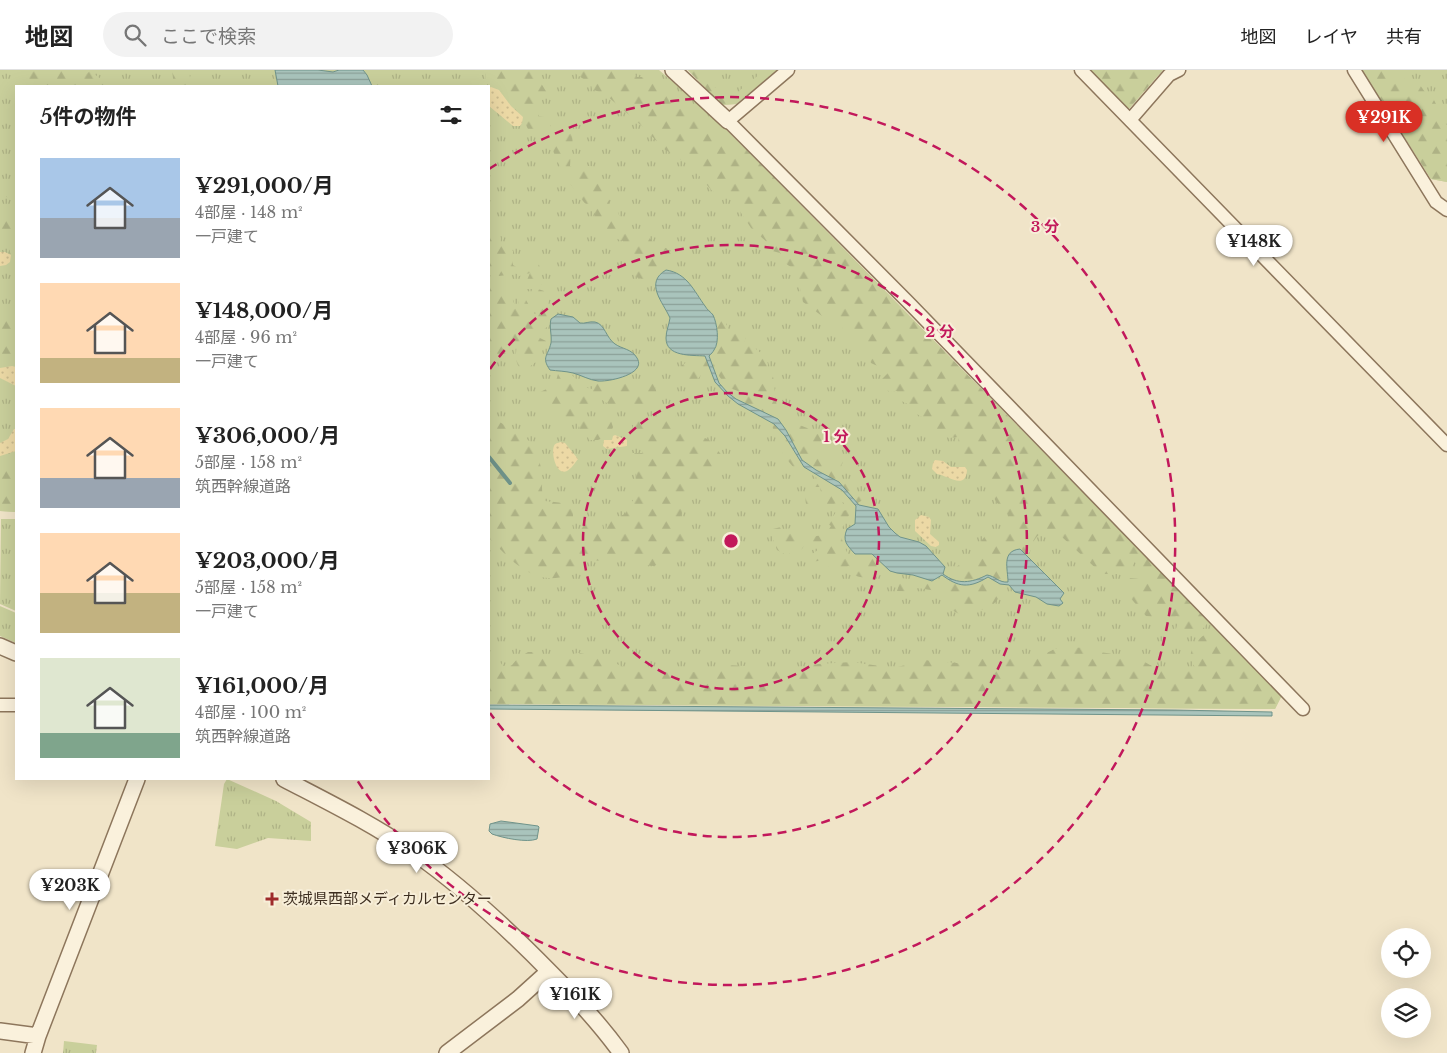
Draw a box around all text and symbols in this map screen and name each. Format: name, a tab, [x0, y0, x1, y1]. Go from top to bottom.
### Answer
search box	[103, 12, 453, 57]
icon: search	[121, 21, 149, 49]
text: 地図	[25, 22, 73, 51]
text: ここで検索	[161, 25, 256, 48]
text: 地図	[1241, 26, 1277, 48]
text: レイヤ	[1305, 26, 1358, 48]
text: 共有	[1386, 26, 1422, 48]
pin: ¥291K	[1349, 100, 1419, 143]
icon: filters	[437, 101, 465, 129]
text: 5件の物件	[40, 104, 137, 130]
text: ¥291K	[1357, 107, 1411, 127]
text: ¥291,000/月	[195, 173, 334, 199]
icon: home	[80, 178, 140, 238]
text: 4部屋 · 148 m²	[195, 202, 303, 222]
text: 3 分	[1031, 217, 1059, 236]
pin: ¥148K	[1219, 224, 1289, 267]
text: 一戸建て	[195, 226, 259, 246]
text: ¥148K	[1227, 231, 1281, 251]
text: ¥148,000/月	[195, 298, 333, 324]
icon: home	[80, 303, 140, 363]
text: 2 分	[926, 322, 954, 341]
text: 4部屋 · 96 m²	[195, 327, 297, 347]
text: 一戸建て	[195, 351, 259, 371]
text: ¥306,000/月	[195, 423, 340, 449]
text: 1 分	[823, 427, 849, 446]
icon: home	[80, 428, 140, 488]
text: 5部屋 · 158 m²	[195, 452, 302, 472]
text: 筑西幹線道路	[195, 476, 291, 496]
centre of rings	[722, 532, 740, 550]
text: ¥203,000/月	[195, 548, 339, 574]
icon: home	[80, 553, 140, 613]
text: 5部屋 · 158 m²	[195, 577, 302, 597]
text: 一戸建て	[195, 601, 259, 621]
text: ¥161,000/月	[195, 673, 329, 699]
icon: home	[80, 678, 140, 738]
text: 4部屋 · 100 m²	[195, 702, 306, 722]
text: 筑西幹線道路	[195, 726, 291, 746]
pin: ¥306K	[382, 832, 452, 874]
text: ¥306K	[387, 838, 447, 858]
pin: ¥203K	[35, 868, 105, 911]
text: ¥203K	[40, 875, 100, 895]
place label: 茨城県西部メディカルセンター	[283, 889, 492, 908]
marker: 茨城県西部メディカルセンター	[265, 892, 279, 906]
map controls	[1381, 928, 1431, 1038]
button: locate	[1381, 928, 1431, 978]
pin: ¥161K	[540, 978, 610, 1020]
text: ¥161K	[549, 984, 601, 1004]
button: layers	[1381, 988, 1431, 1038]

